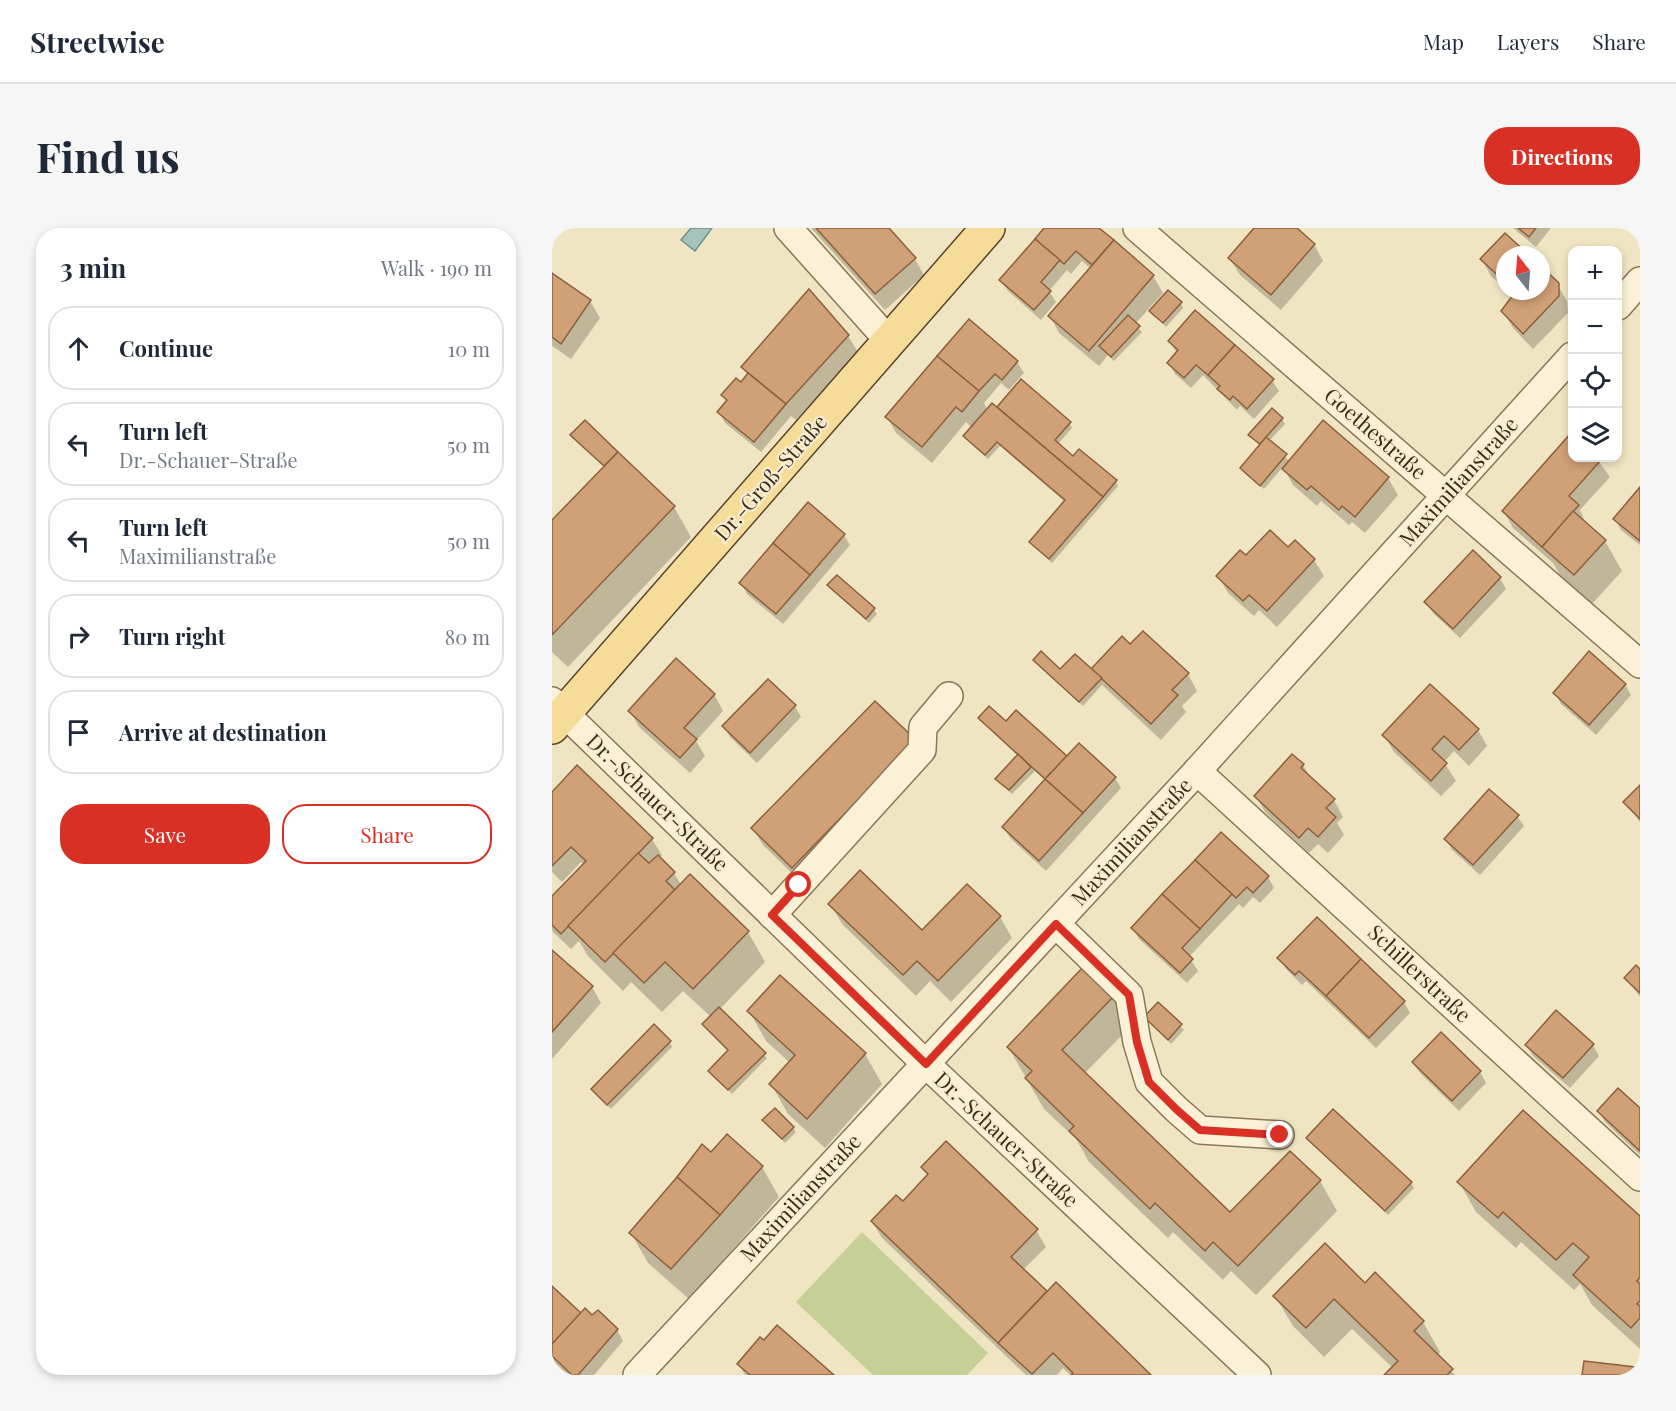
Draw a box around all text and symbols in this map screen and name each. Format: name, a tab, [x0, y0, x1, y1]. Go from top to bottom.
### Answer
text: Streetwise	[30, 23, 165, 60]
text: Map	[1423, 27, 1464, 55]
text: Layers	[1497, 27, 1559, 55]
text: Share	[1592, 27, 1646, 55]
button: Directions	[1484, 127, 1640, 185]
text: Find us	[36, 128, 180, 184]
north arrow	[1496, 246, 1550, 300]
map controls	[1568, 246, 1622, 462]
button: +	[1568, 246, 1622, 300]
text: 3 min	[60, 250, 126, 285]
text: Walk · 190 m	[381, 254, 492, 281]
button: −	[1568, 300, 1622, 354]
icon: ahead	[62, 332, 95, 365]
text: Continue	[119, 333, 213, 363]
text: 10 m	[448, 335, 490, 362]
button: locate	[1568, 354, 1622, 408]
street label: Goethestraße	[1319, 380, 1433, 485]
street label: Dr.-Groß-Straße	[707, 408, 832, 546]
button: layers	[1568, 408, 1622, 462]
street label: Maximilianstraße	[1392, 410, 1523, 551]
text: Turn left	[119, 416, 208, 446]
icon: left	[62, 428, 95, 461]
text: 50 m	[447, 431, 490, 458]
text: Dr.-Schauer-Straße	[119, 446, 298, 473]
text: Turn left	[119, 512, 208, 542]
icon: left	[62, 524, 95, 557]
text: 50 m	[447, 527, 490, 554]
text: Maximilianstraße	[119, 542, 276, 569]
icon: right	[62, 620, 95, 653]
text: Turn right	[119, 621, 225, 651]
text: 80 m	[445, 623, 490, 650]
icon: arrive	[62, 716, 95, 749]
text: Arrive at destination	[119, 717, 327, 747]
street label: Dr.-Schauer-Straße	[581, 726, 736, 877]
street label: Maximilianstraße	[1064, 771, 1197, 911]
button: Save	[60, 804, 270, 864]
button: Share	[282, 804, 492, 864]
route start	[785, 871, 811, 897]
street label: Schillerstraße	[1363, 918, 1478, 1028]
street label: Dr.-Schauer-Straße	[929, 1064, 1085, 1213]
route end	[1266, 1121, 1292, 1147]
street label: Maximilianstraße	[733, 1127, 866, 1267]

